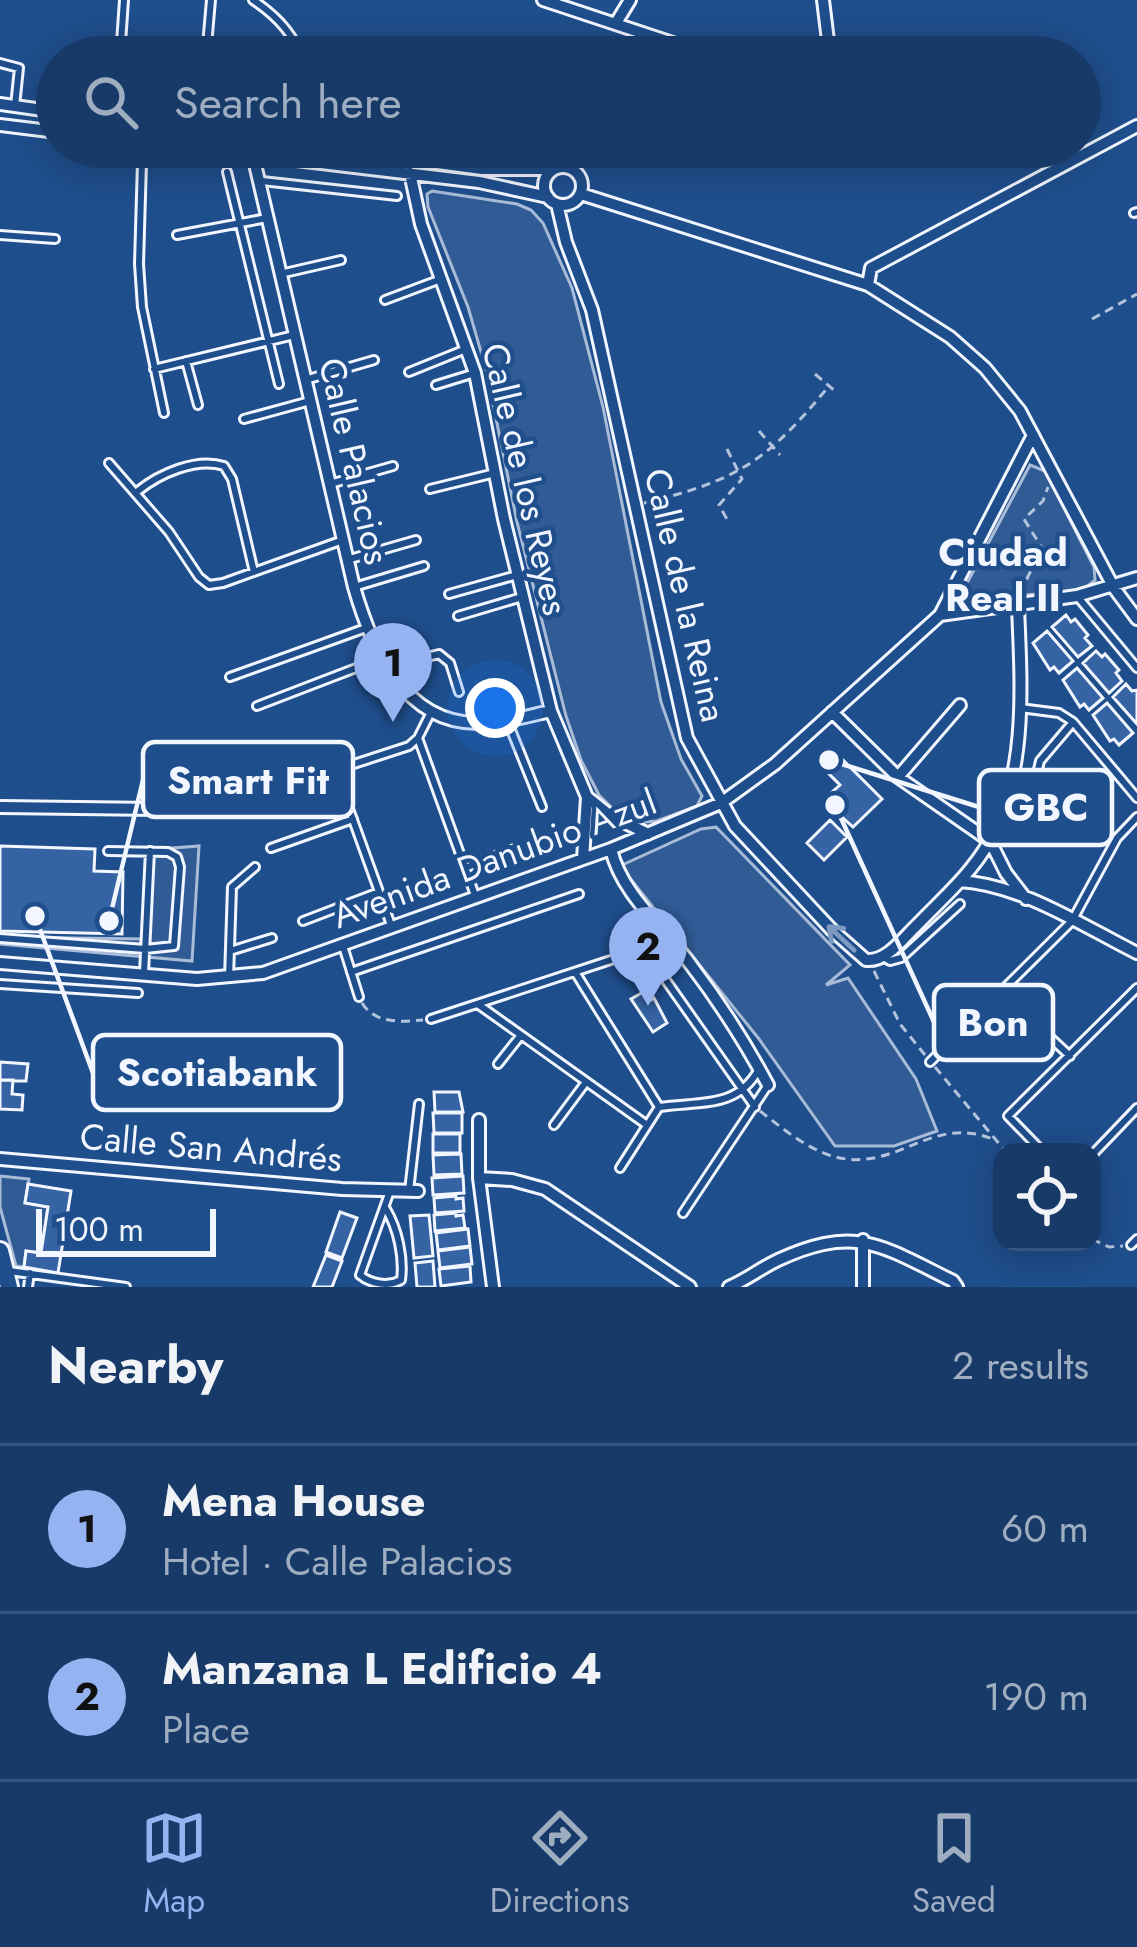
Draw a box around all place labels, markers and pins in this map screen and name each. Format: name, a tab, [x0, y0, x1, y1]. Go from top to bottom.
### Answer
pin: 1	[354, 623, 432, 722]
callout: Smart Fit	[143, 742, 353, 817]
callout: GBC	[979, 770, 1112, 845]
pin: 2	[609, 907, 687, 1006]
callout: Bon	[934, 985, 1053, 1060]
callout: Scotiabank	[93, 1035, 341, 1110]

